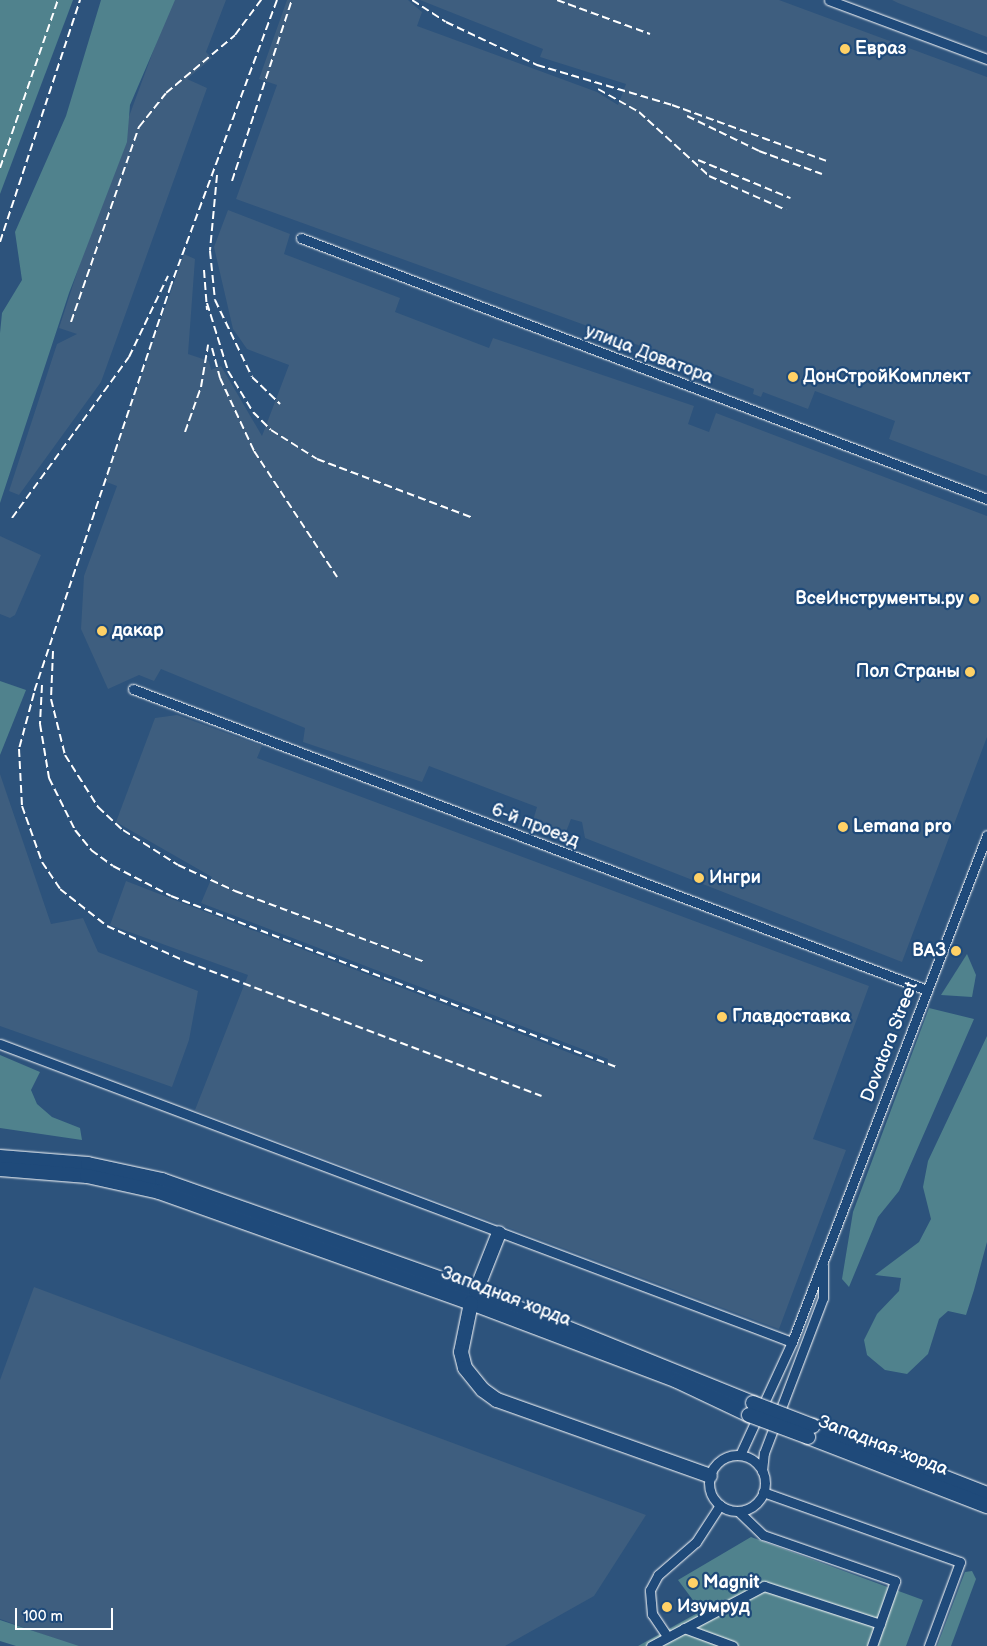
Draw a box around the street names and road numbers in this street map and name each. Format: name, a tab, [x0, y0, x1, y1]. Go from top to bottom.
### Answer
street label: улица Доватора	[582, 321, 716, 389]
street label: 6-й проезд	[488, 799, 582, 853]
street label: Dovatora Street	[857, 979, 923, 1105]
street label: Западная хорда	[438, 1262, 574, 1332]
street label: Западная хорда	[815, 1411, 951, 1481]

